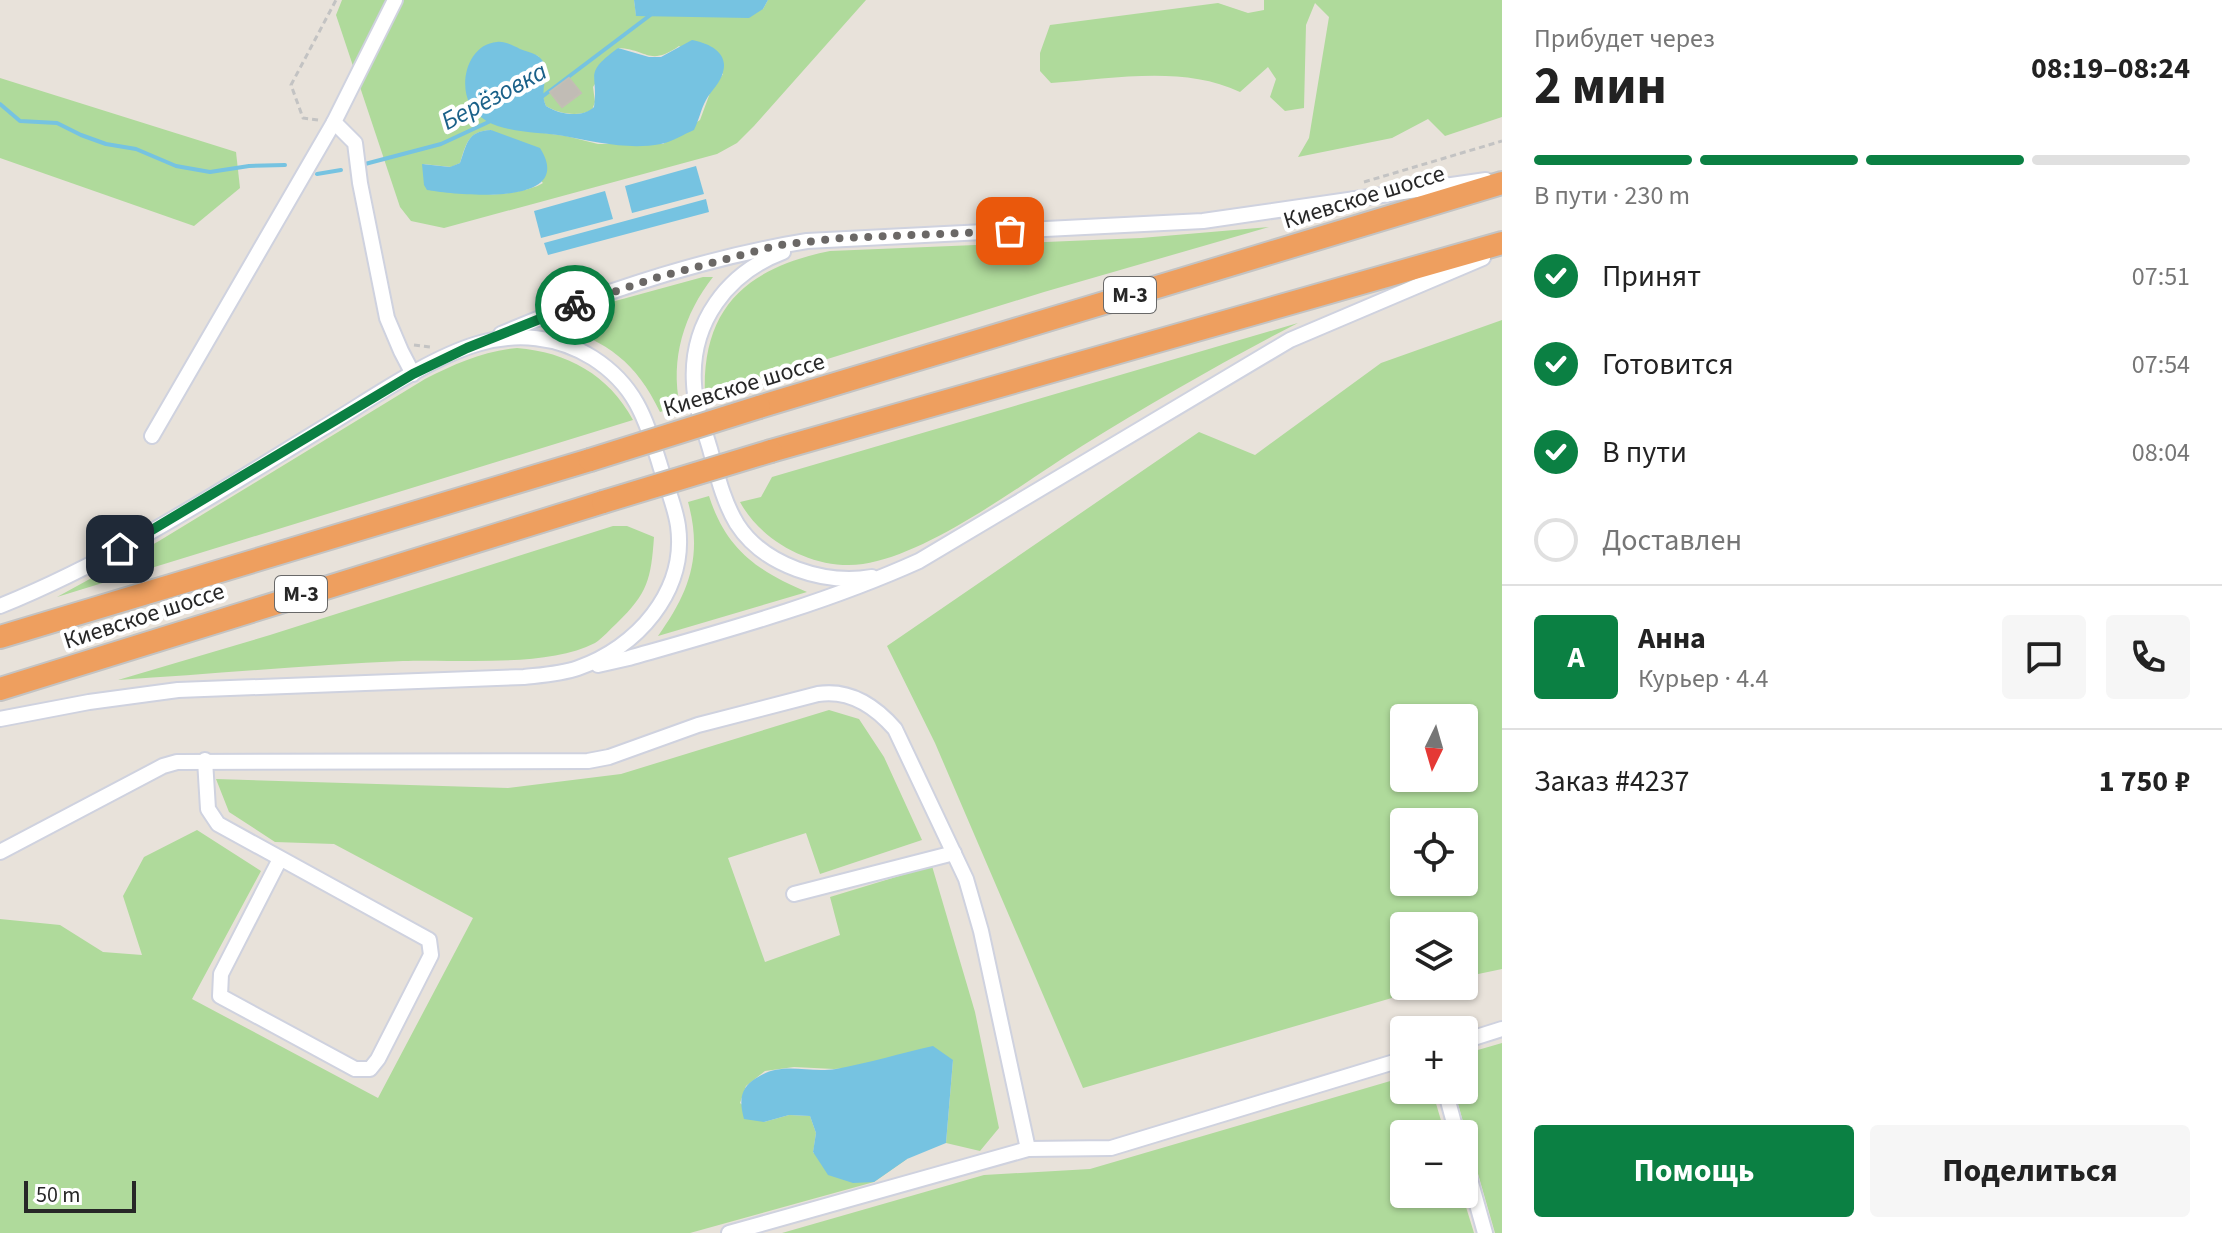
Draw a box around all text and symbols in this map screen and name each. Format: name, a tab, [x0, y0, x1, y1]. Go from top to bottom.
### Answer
text: Прибудет через	[1534, 20, 1715, 57]
text: 08:19–08:24	[2031, 47, 2190, 90]
text: 2 мин	[1534, 50, 1667, 124]
water label: Берёзовка	[434, 53, 554, 139]
street label: Киевское шоссе	[1279, 156, 1449, 238]
text: В пути · 230 m	[1534, 177, 1690, 214]
pin	[976, 197, 1044, 265]
icon: bag	[988, 209, 1032, 253]
icon: check	[1534, 254, 1578, 298]
text: Принят	[1602, 255, 1701, 298]
text: 07:51	[2132, 258, 2190, 295]
courier	[535, 265, 615, 345]
road number: М-3	[1104, 277, 1156, 313]
icon: bike	[553, 283, 597, 327]
icon: check	[1534, 342, 1578, 386]
text: Готовится	[1602, 343, 1734, 386]
street label: Киевское шоссе	[659, 344, 829, 426]
text: 07:54	[2132, 346, 2190, 383]
icon: check	[1534, 430, 1578, 474]
text: В пути	[1602, 431, 1687, 474]
text: 08:04	[2132, 434, 2190, 471]
pin	[86, 515, 154, 583]
text: Доставлен	[1602, 519, 1742, 562]
icon: home	[98, 527, 142, 571]
street label: Киевское шоссе	[59, 573, 229, 659]
road number: М-3	[275, 576, 327, 612]
button: chat	[2002, 615, 2086, 699]
button: phone	[2106, 615, 2190, 699]
text: Анна	[1638, 617, 1706, 660]
text: А	[1567, 636, 1585, 679]
text: Курьер · 4.4	[1638, 660, 1768, 697]
north arrow	[1390, 704, 1478, 792]
map controls	[1390, 704, 1478, 1208]
text: Заказ #4237	[1534, 760, 1690, 803]
text: 1 750 ₽	[2099, 760, 2190, 803]
button: locate	[1390, 808, 1478, 896]
button: layers	[1390, 912, 1478, 1000]
button: +	[1390, 1016, 1478, 1104]
button: −	[1390, 1120, 1478, 1208]
button: Помощь	[1534, 1125, 1854, 1217]
button: Поделиться	[1870, 1125, 2190, 1217]
scale bar	[24, 1177, 136, 1213]
text: 50 m	[36, 1179, 81, 1211]

